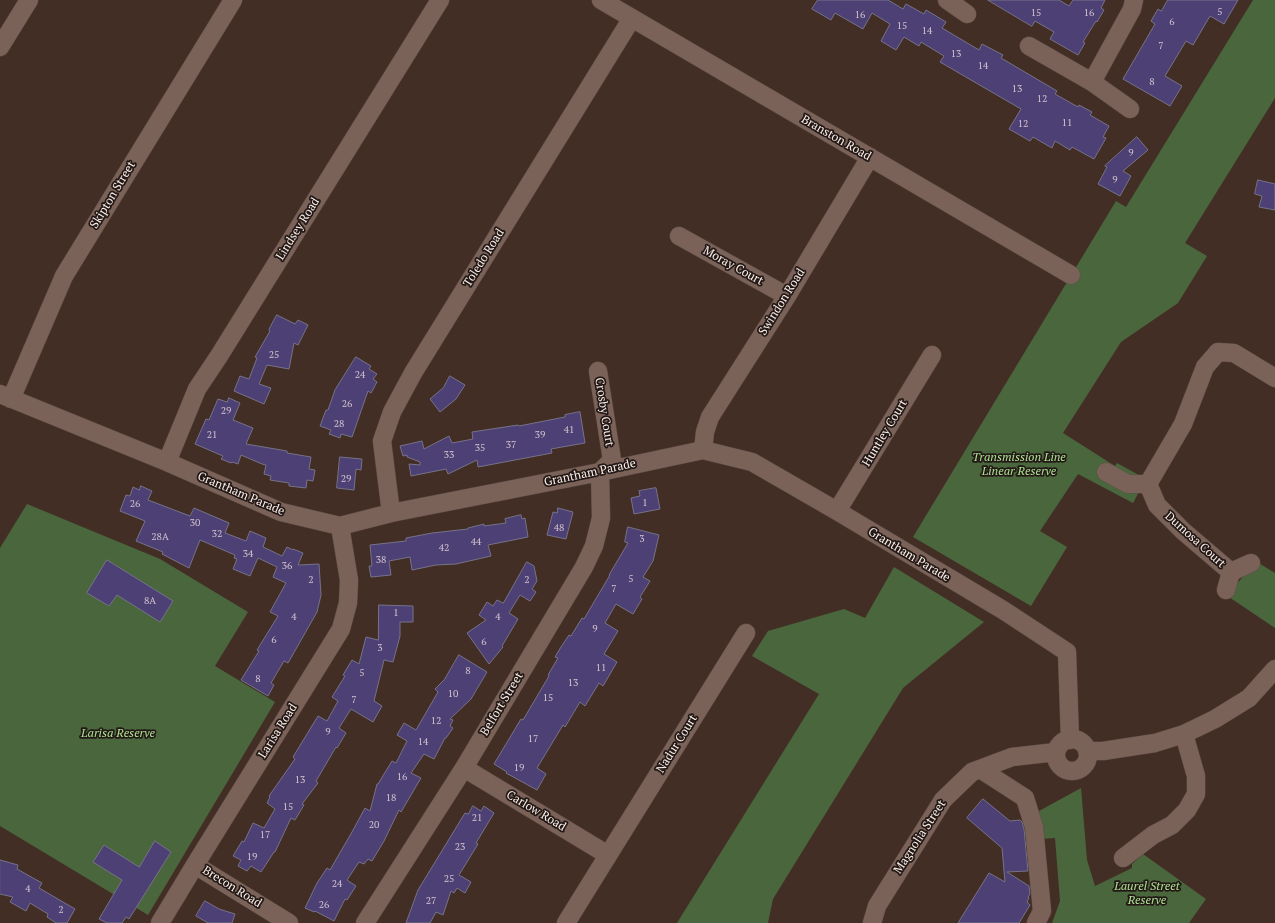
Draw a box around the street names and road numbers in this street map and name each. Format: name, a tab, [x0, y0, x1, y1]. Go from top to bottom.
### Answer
street label: Branston Road	[799, 112, 873, 164]
street label: Skipton Street	[87, 159, 139, 231]
street label: Lindsey Road	[273, 195, 323, 263]
street label: Toledo Road	[460, 226, 508, 290]
street label: Moray Court	[700, 244, 766, 288]
street label: Swindon Road	[756, 266, 808, 338]
street label: Crosby Court	[591, 377, 617, 447]
street label: Huntley Court	[859, 397, 911, 469]
street label: Grantham Parade	[543, 456, 637, 490]
street label: Grantham Parade	[195, 469, 287, 519]
street label: Dumosa Court	[1162, 509, 1228, 571]
street label: Grantham Parade	[865, 525, 953, 585]
street label: Belfort Street	[477, 670, 527, 738]
street label: Larisa Road	[256, 701, 300, 761]
street label: Nadur Court	[653, 712, 701, 776]
street label: Carlow Road	[504, 788, 568, 834]
street label: Magnolia Street	[891, 798, 949, 876]
street label: Brecon Road	[200, 863, 264, 911]

